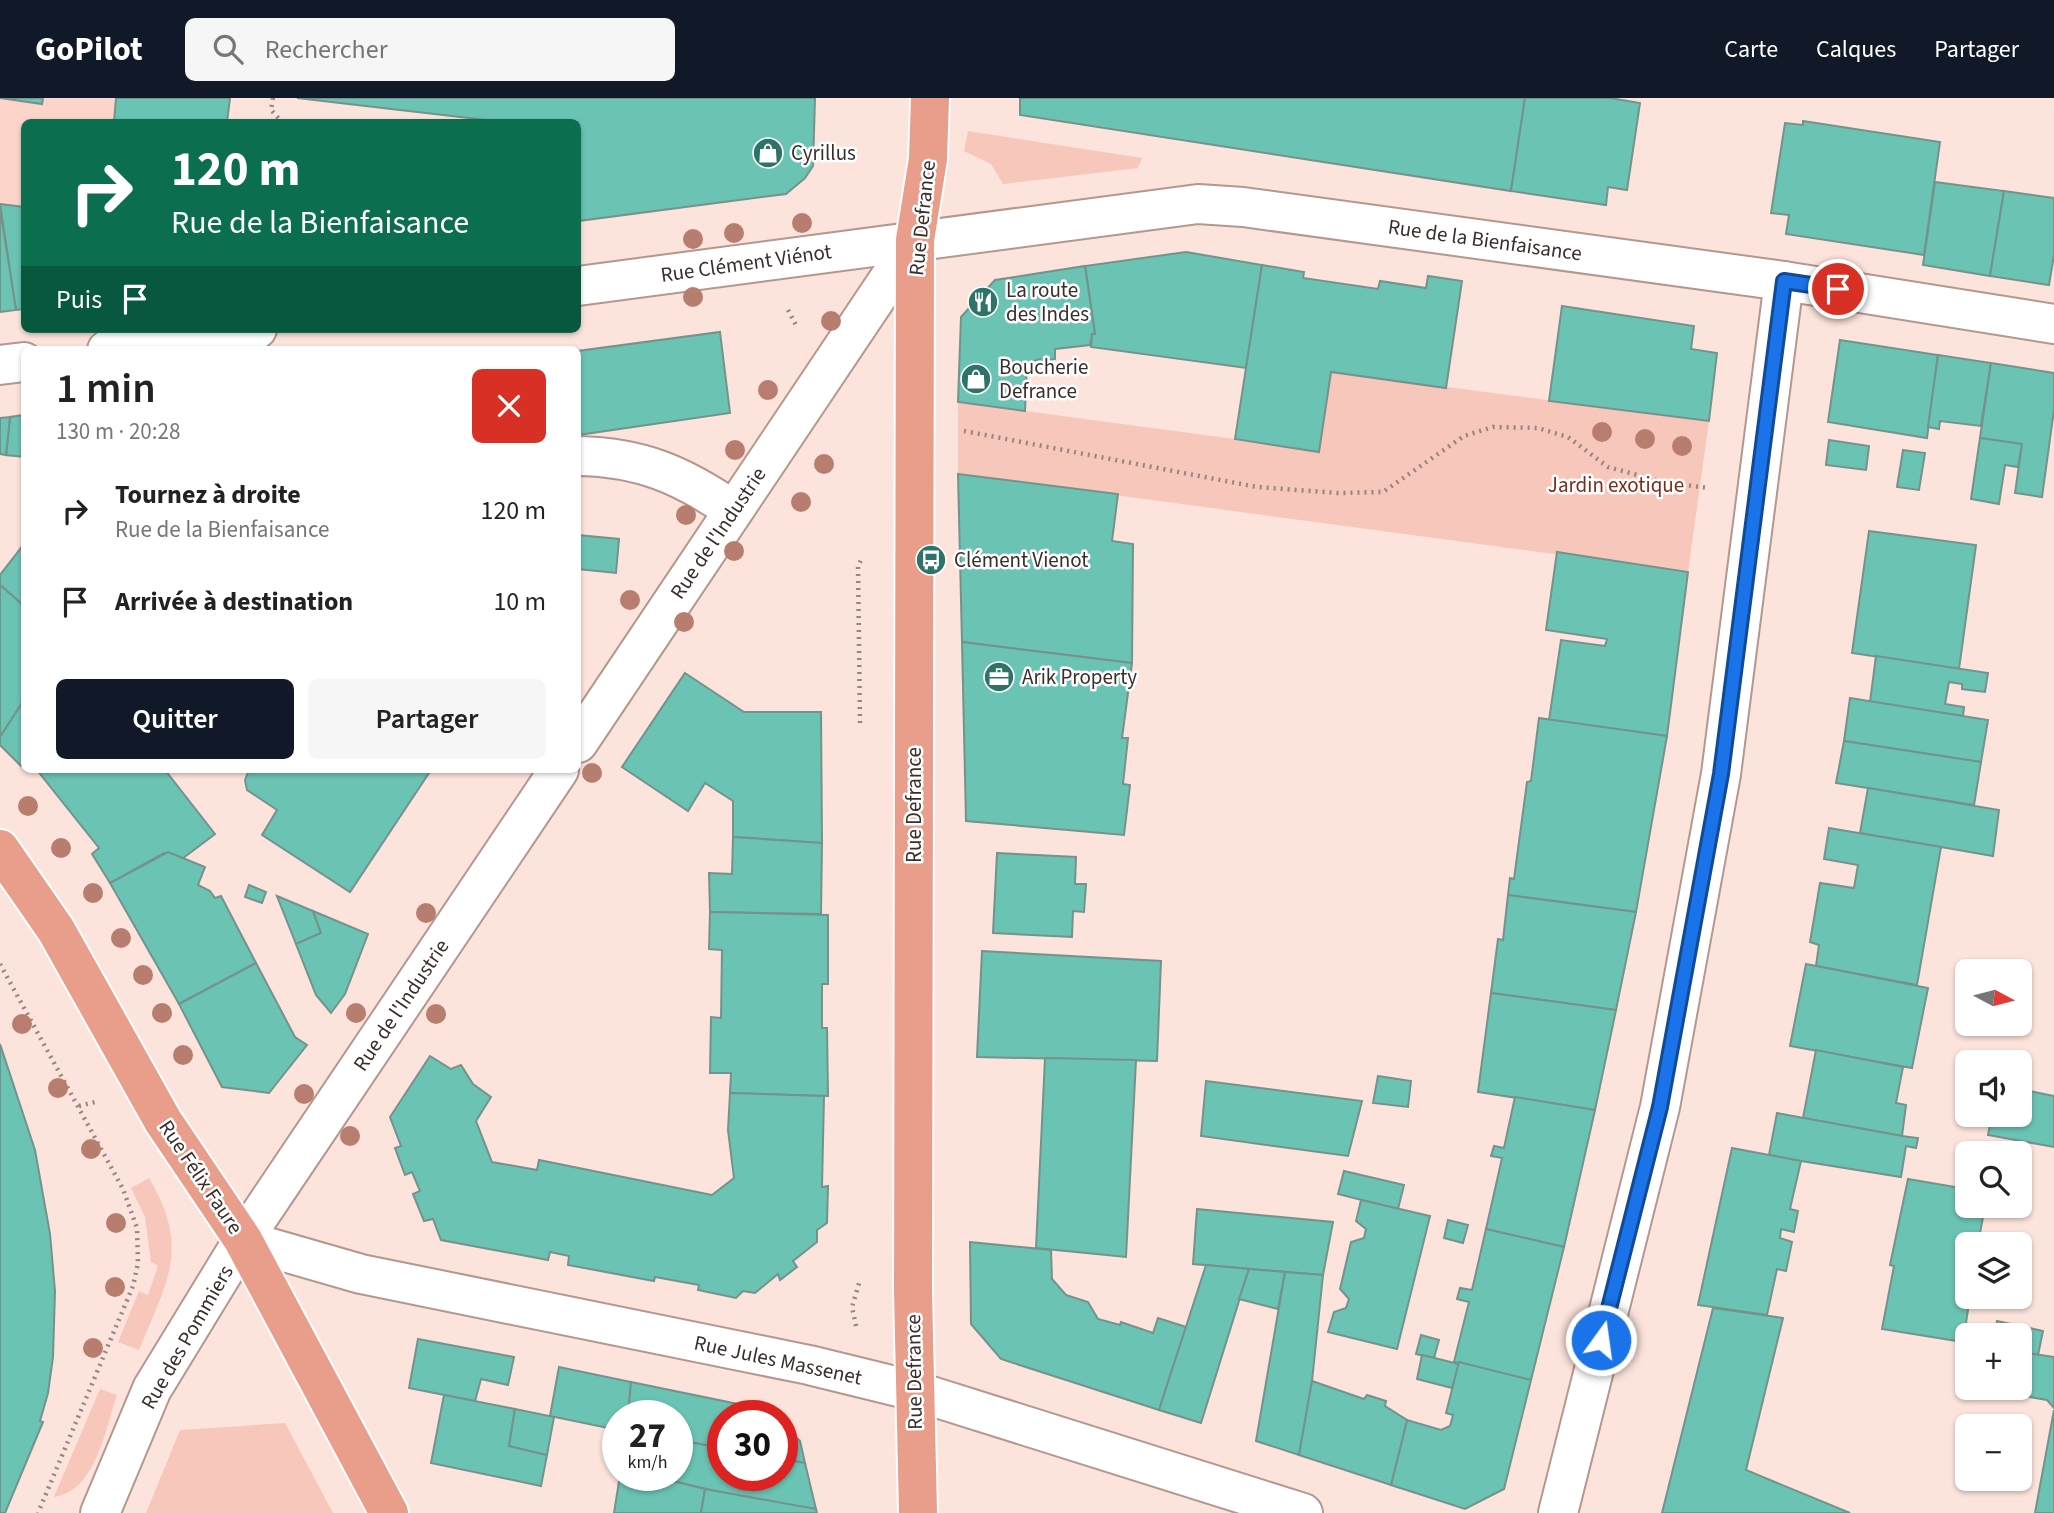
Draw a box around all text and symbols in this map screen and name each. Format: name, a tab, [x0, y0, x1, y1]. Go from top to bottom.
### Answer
search box	[185, 18, 675, 81]
text: GoPilot	[35, 26, 143, 73]
icon: search	[209, 30, 247, 68]
text: Rechercher	[265, 31, 388, 68]
text: Carte	[1724, 32, 1778, 67]
text: Calques	[1816, 32, 1896, 67]
text: Partager	[1934, 32, 2019, 67]
text: 120 m	[171, 135, 300, 205]
shop icon: Cyrillus	[751, 136, 785, 170]
place label: Cyrillus	[791, 138, 856, 168]
icon: right	[56, 147, 147, 238]
street label: Rue Defrance	[901, 159, 943, 277]
text: Rue de la Bienfaisance	[171, 200, 469, 246]
street label: Rue de la Bienfaisance	[1386, 212, 1584, 268]
street label: Rue Clément Viénot	[659, 236, 833, 290]
pin	[1808, 259, 1868, 319]
icon: arrive	[1819, 270, 1857, 308]
place label: La route des Indes	[1006, 275, 1089, 329]
icon: arrive	[116, 280, 154, 318]
text: Puis	[56, 281, 102, 318]
restaurant icon: La route des Indes	[966, 285, 1000, 319]
place label: Boucherie Defrance	[999, 352, 1088, 406]
text: 1 min	[56, 359, 156, 419]
shop icon: Boucherie Defrance	[959, 362, 993, 396]
button: close	[472, 369, 546, 443]
text: 130 m · 20:28	[56, 415, 180, 448]
street label: Rue de l'Industrie	[663, 461, 773, 605]
park label: Jardin exotique	[1548, 470, 1684, 500]
text: Tournez à droite	[115, 476, 301, 513]
icon: right	[56, 492, 94, 530]
text: 120 m	[480, 492, 546, 529]
text: Rue de la Bienfaisance	[115, 513, 329, 546]
bus stop icon: Clément Vienot	[914, 543, 948, 577]
place label: Clément Vienot	[954, 545, 1088, 575]
icon: arrive	[56, 583, 94, 621]
text: Arrivée à destination	[115, 583, 353, 620]
text: 10 m	[493, 583, 546, 620]
office icon: Arik Property	[982, 660, 1016, 694]
place label: Arik Property	[1022, 662, 1137, 692]
button: Quitter	[56, 679, 294, 759]
button: Partager	[308, 679, 546, 759]
street label: Rue Defrance	[899, 747, 929, 863]
street label: Rue de l'Industrie	[346, 933, 456, 1077]
north arrow	[1955, 959, 2032, 1036]
map controls	[1955, 959, 2032, 1491]
button: sound	[1955, 1050, 2032, 1127]
street label: Rue Félix Faure	[152, 1114, 250, 1240]
button: search	[1955, 1141, 2032, 1218]
button: layers	[1955, 1232, 2032, 1309]
street label: Rue des Pommiers	[133, 1259, 241, 1415]
position arrow	[1564, 1303, 1638, 1377]
street label: Rue Defrance	[898, 1314, 930, 1430]
button: +	[1955, 1323, 2032, 1400]
street label: Rue Jules Massenet	[691, 1328, 865, 1392]
speed limit sign: 30	[707, 1400, 798, 1491]
text: 27	[629, 1411, 666, 1461]
button: −	[1955, 1414, 2032, 1491]
text: km/h	[628, 1450, 667, 1475]

